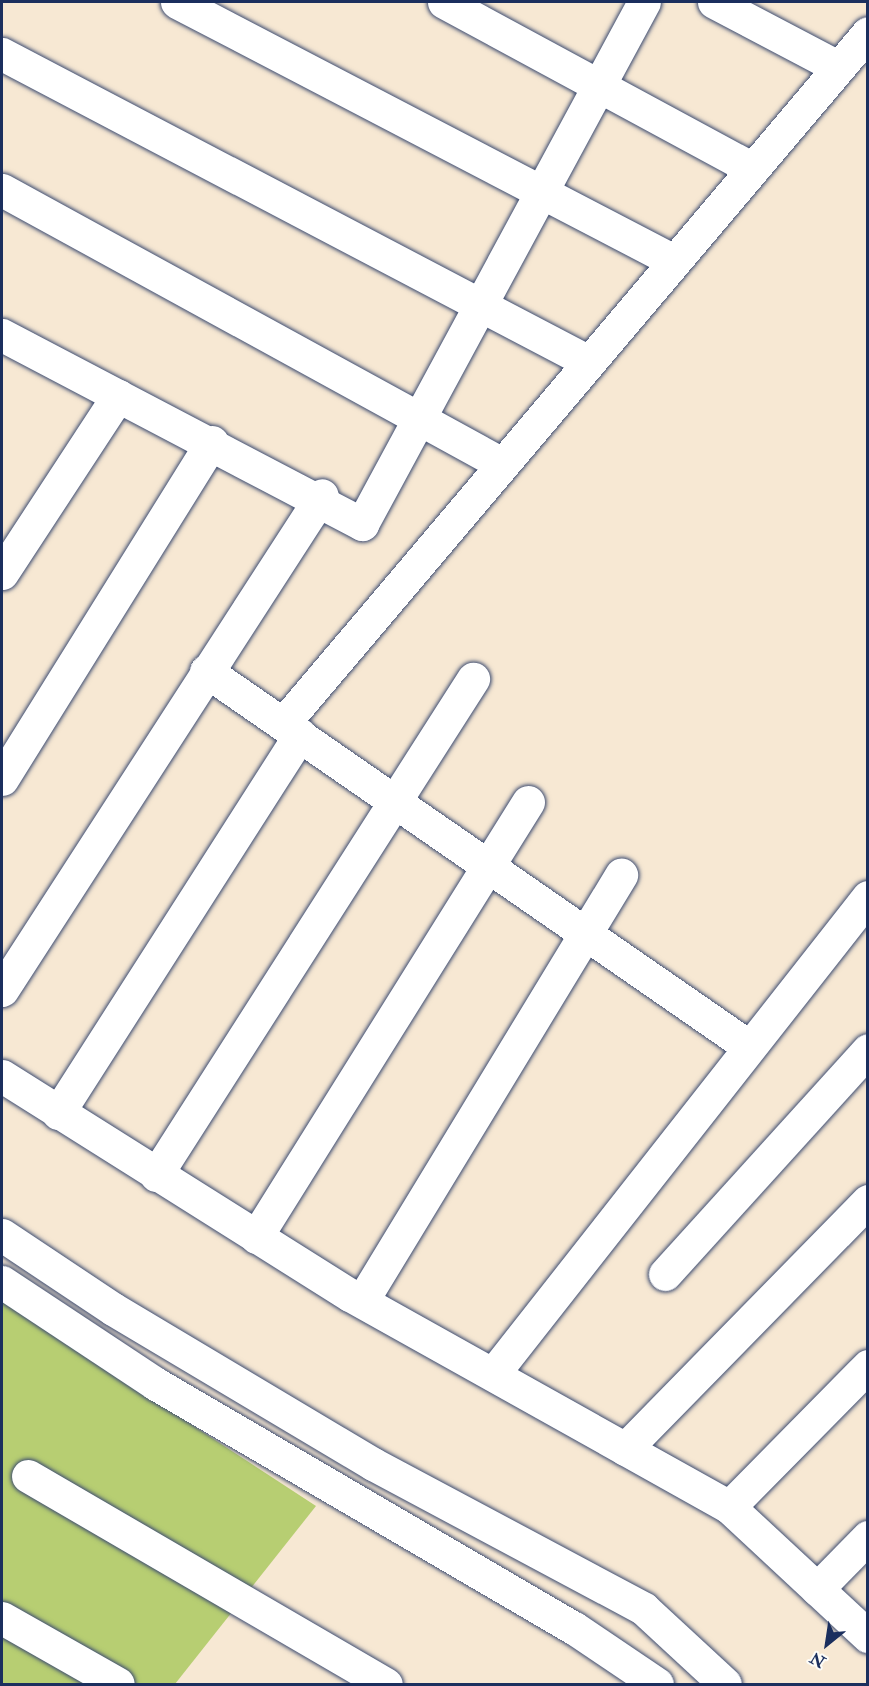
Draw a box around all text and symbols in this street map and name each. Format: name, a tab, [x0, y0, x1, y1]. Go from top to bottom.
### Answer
north arrow	[797, 1614, 857, 1674]
text: N	[807, 1647, 829, 1672]

